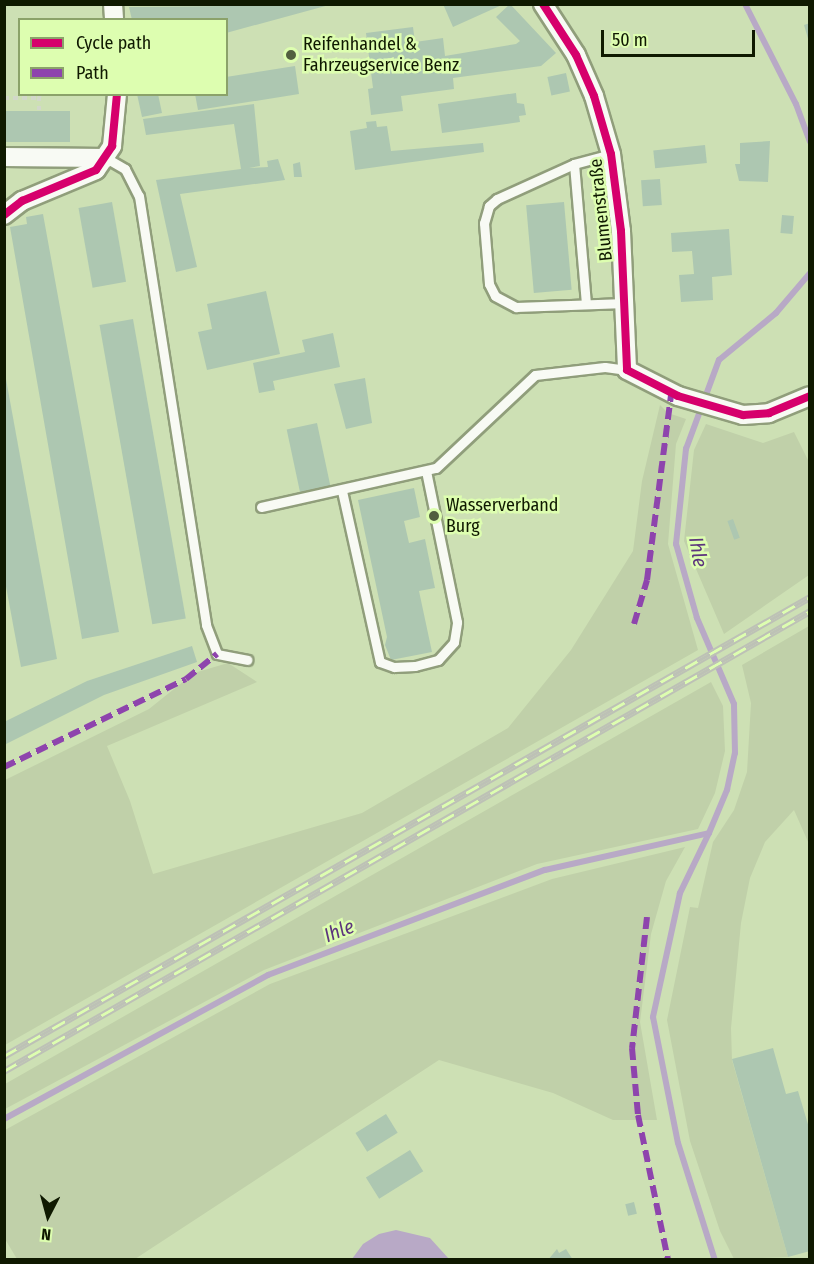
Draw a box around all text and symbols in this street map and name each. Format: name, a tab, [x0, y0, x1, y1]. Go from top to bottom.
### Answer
legend	[18, 18, 228, 96]
scale bar	[604, 18, 758, 56]
text: 50 m	[612, 29, 648, 51]
text: Cycle path	[76, 32, 151, 54]
place label: Reifenhandel & Fahrzeugservice Benz	[303, 34, 459, 76]
marker: Reifenhandel & Fahrzeugservice Benz	[284, 48, 298, 62]
text: Path	[76, 62, 109, 84]
street label: Blumenstraße	[585, 158, 617, 262]
place label: Wasserverband Burg	[446, 495, 558, 538]
marker: Wasserverband Burg	[427, 509, 441, 523]
water label: Ihle	[684, 535, 712, 569]
water label: Ihle	[321, 914, 357, 948]
north arrow	[18, 1186, 78, 1246]
text: N	[40, 1224, 52, 1244]

